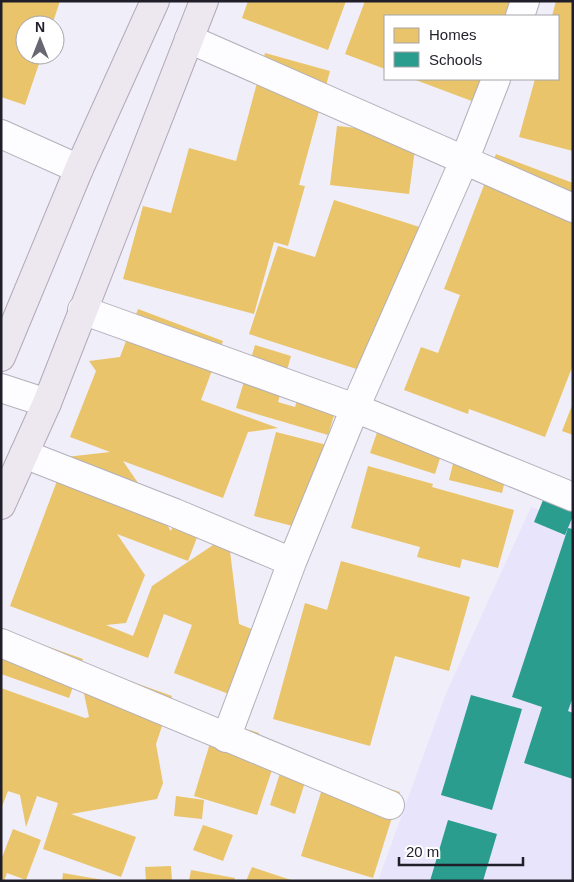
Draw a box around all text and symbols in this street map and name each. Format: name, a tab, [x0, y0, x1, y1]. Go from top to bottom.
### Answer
north arrow	[15, 15, 65, 65]
legend	[384, 15, 559, 80]
text: N	[35, 19, 45, 35]
text: Homes	[429, 26, 477, 43]
text: Schools	[429, 51, 482, 68]
scale bar	[399, 834, 523, 866]
text: 20 m	[406, 843, 439, 860]

